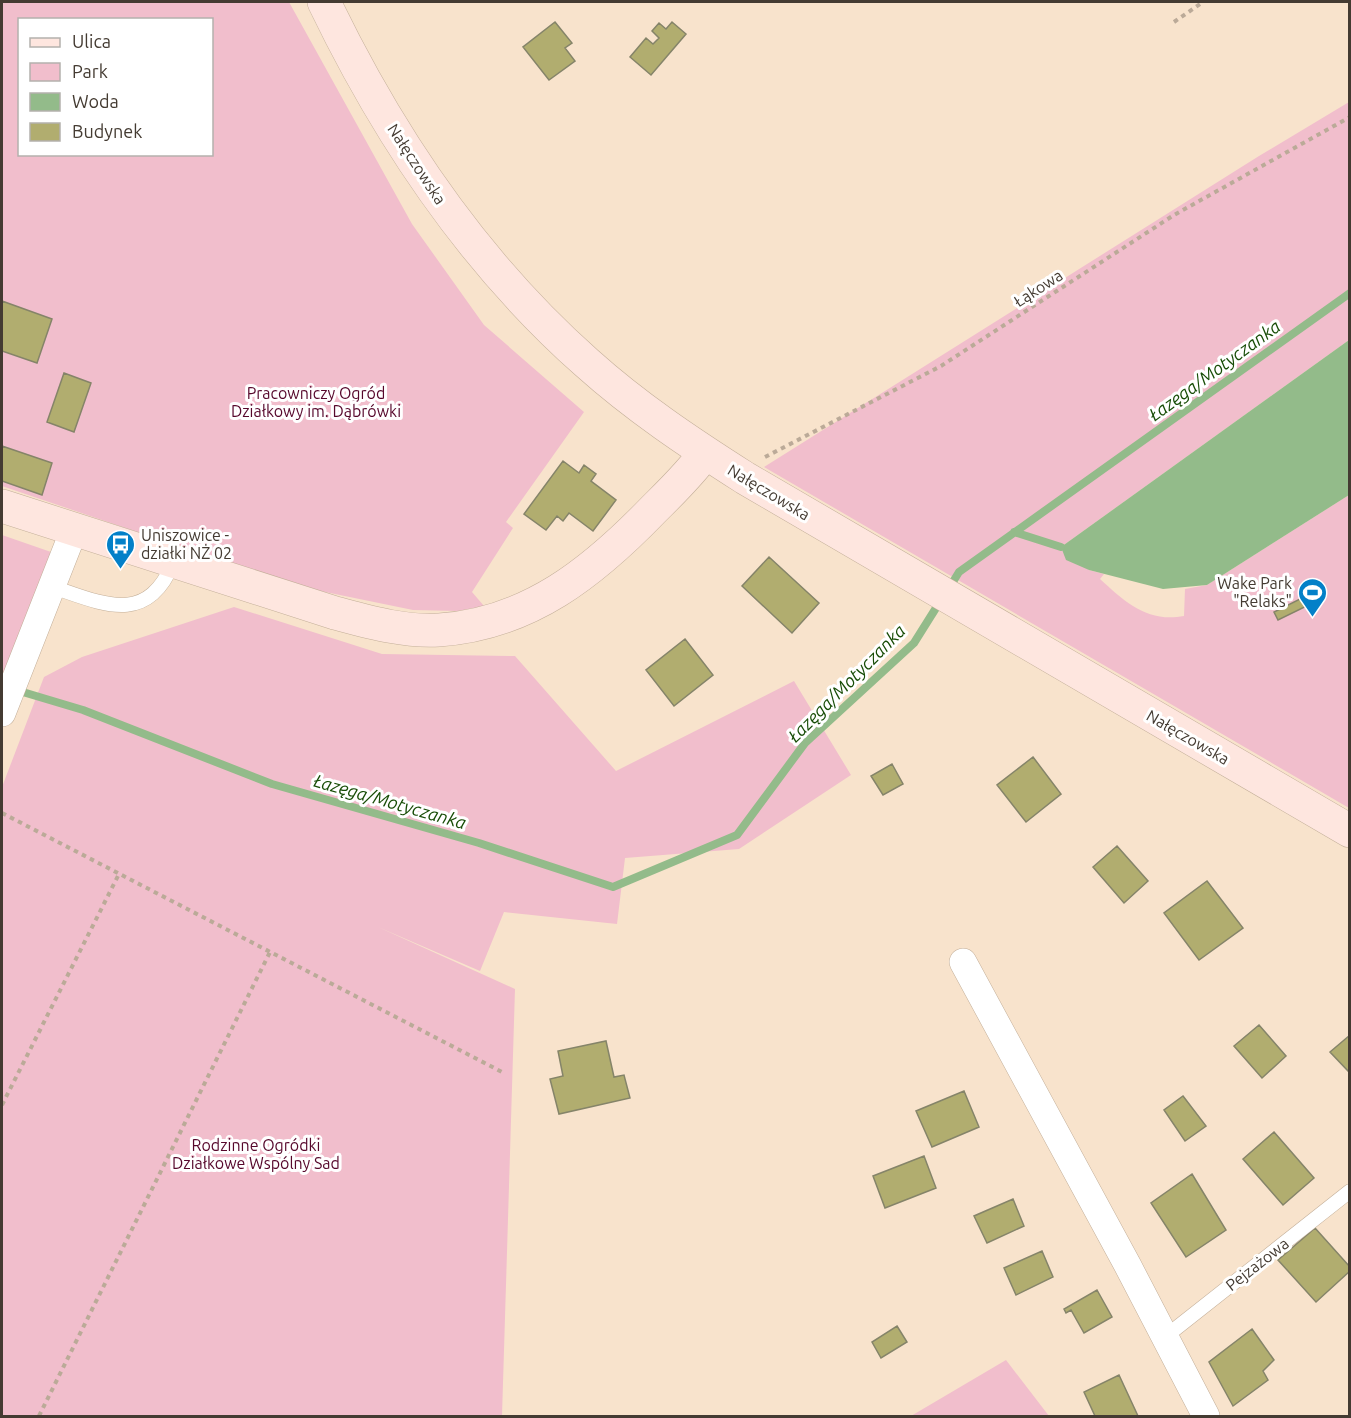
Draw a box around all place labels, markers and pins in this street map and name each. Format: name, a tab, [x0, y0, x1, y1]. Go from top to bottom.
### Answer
place label: Uniszowice - działki NŻ 02	[141, 526, 232, 562]
bus stop icon: Uniszowice - działki NŻ 02	[104, 528, 136, 570]
place label: Wake Park "Relaks"	[1217, 574, 1292, 610]
sports icon: Wake Park "Relaks"	[1297, 576, 1329, 618]

